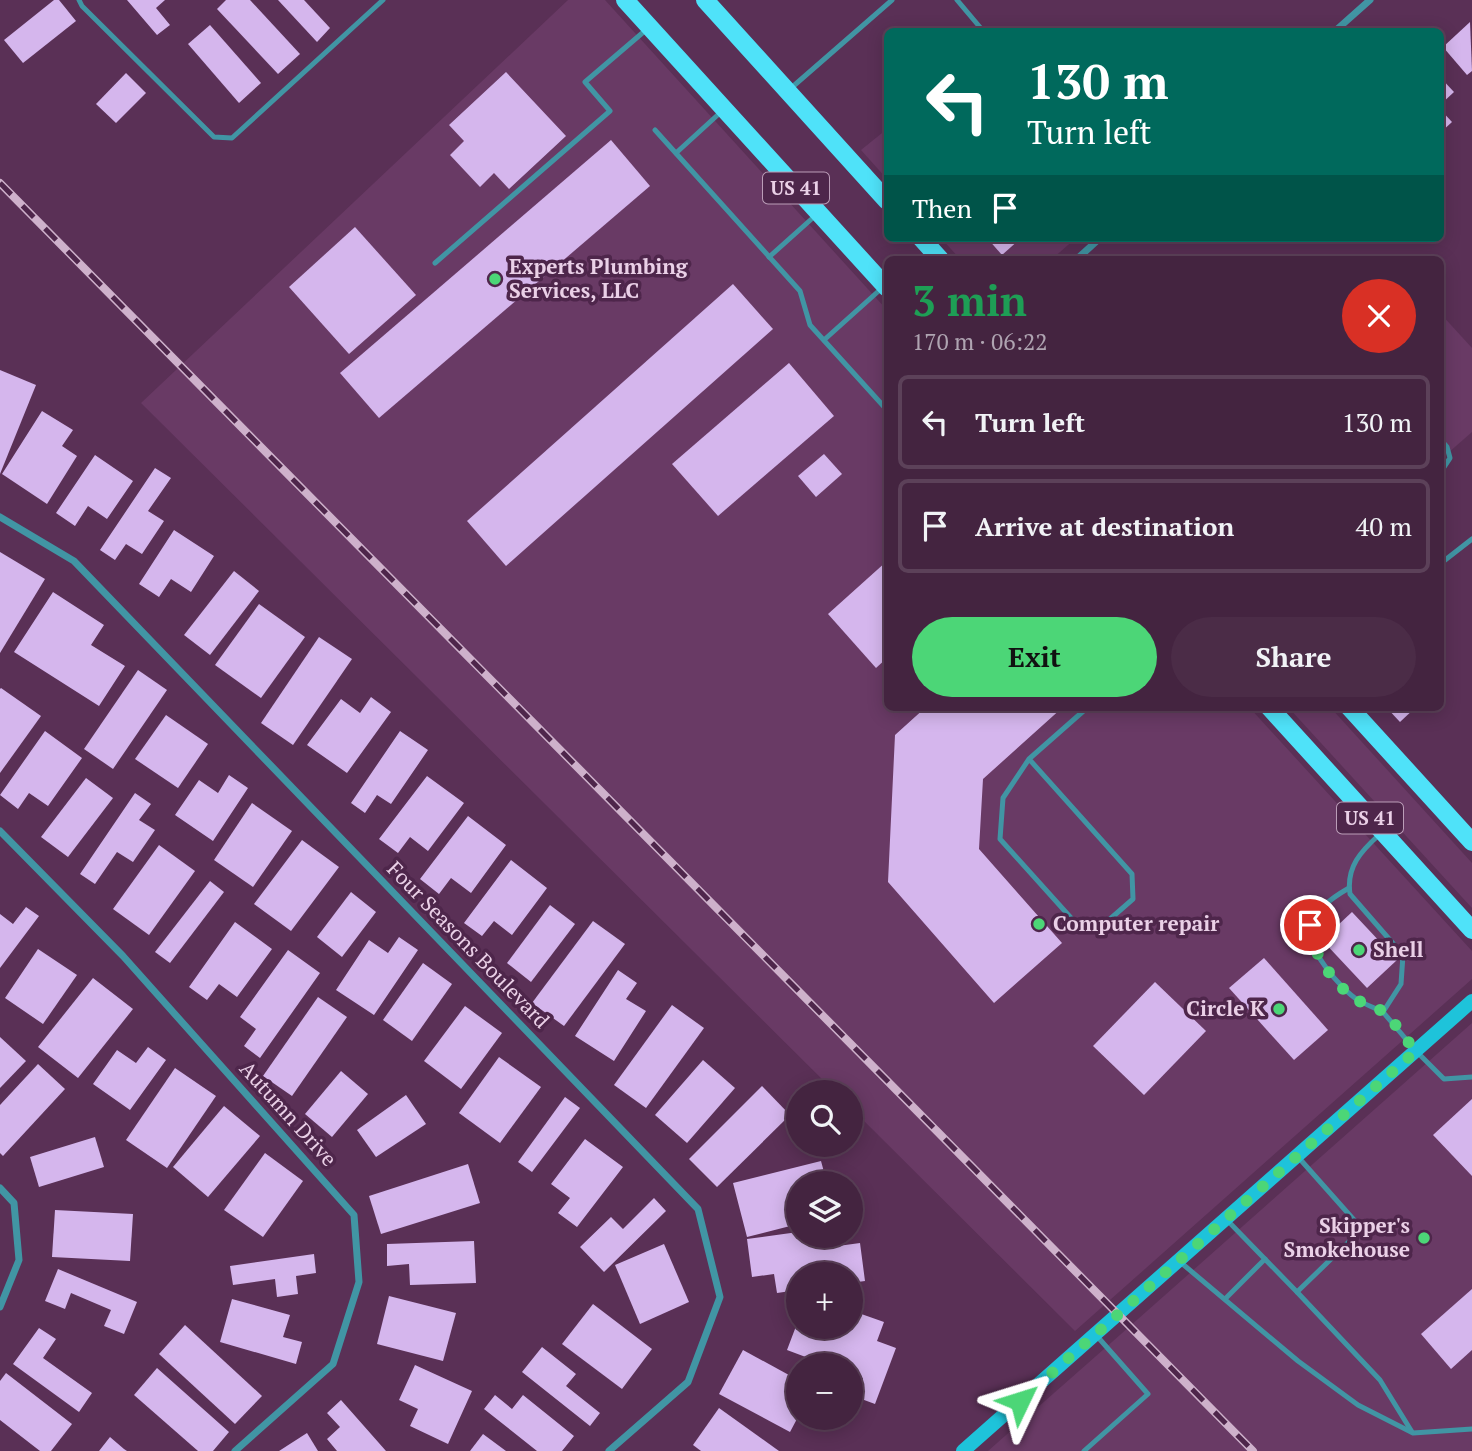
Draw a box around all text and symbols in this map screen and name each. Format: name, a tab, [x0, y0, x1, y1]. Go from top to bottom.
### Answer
text: 130 m	[1027, 48, 1169, 113]
icon: left	[912, 56, 1003, 147]
text: Turn left	[1027, 111, 1151, 153]
road number: US 41	[763, 172, 829, 204]
icon: arrive	[986, 189, 1024, 227]
text: Then	[912, 191, 972, 225]
place label: Experts Plumbing Services, LLC	[509, 252, 689, 304]
marker: Experts Plumbing Services, LLC	[487, 271, 503, 287]
text: 3 min	[912, 272, 1027, 328]
button: close	[1342, 279, 1416, 353]
text: 170 m · 06:22	[912, 326, 1047, 357]
icon: left	[916, 403, 954, 441]
text: Turn left	[975, 405, 1085, 439]
text: 130 m	[1342, 405, 1412, 439]
icon: arrive	[916, 507, 954, 545]
text: Arrive at destination	[975, 509, 1234, 543]
text: 40 m	[1356, 509, 1412, 543]
button: Exit	[912, 617, 1157, 697]
button: Share	[1171, 617, 1416, 697]
road number: US 41	[1337, 803, 1403, 834]
street label: Four Seasons Boulevard	[381, 855, 556, 1034]
pin	[1280, 895, 1340, 955]
icon: arrive	[1291, 906, 1329, 944]
place label: Computer repair	[1053, 909, 1219, 937]
marker: Computer repair	[1031, 916, 1047, 932]
place label: Shell	[1373, 935, 1423, 963]
marker: Shell	[1351, 942, 1367, 958]
place label: Circle K	[1186, 994, 1265, 1022]
marker: Circle K	[1271, 1001, 1287, 1017]
street label: Autumn Drive	[234, 1055, 343, 1172]
map controls	[786, 1080, 863, 1430]
button: search	[786, 1080, 863, 1157]
button: layers	[786, 1171, 863, 1248]
place label: Skipper's Smokehouse	[1283, 1211, 1410, 1263]
marker: Skipper's Smokehouse	[1416, 1230, 1432, 1246]
button: +	[786, 1262, 863, 1339]
button: −	[786, 1353, 863, 1430]
position arrow	[983, 1364, 1057, 1438]

